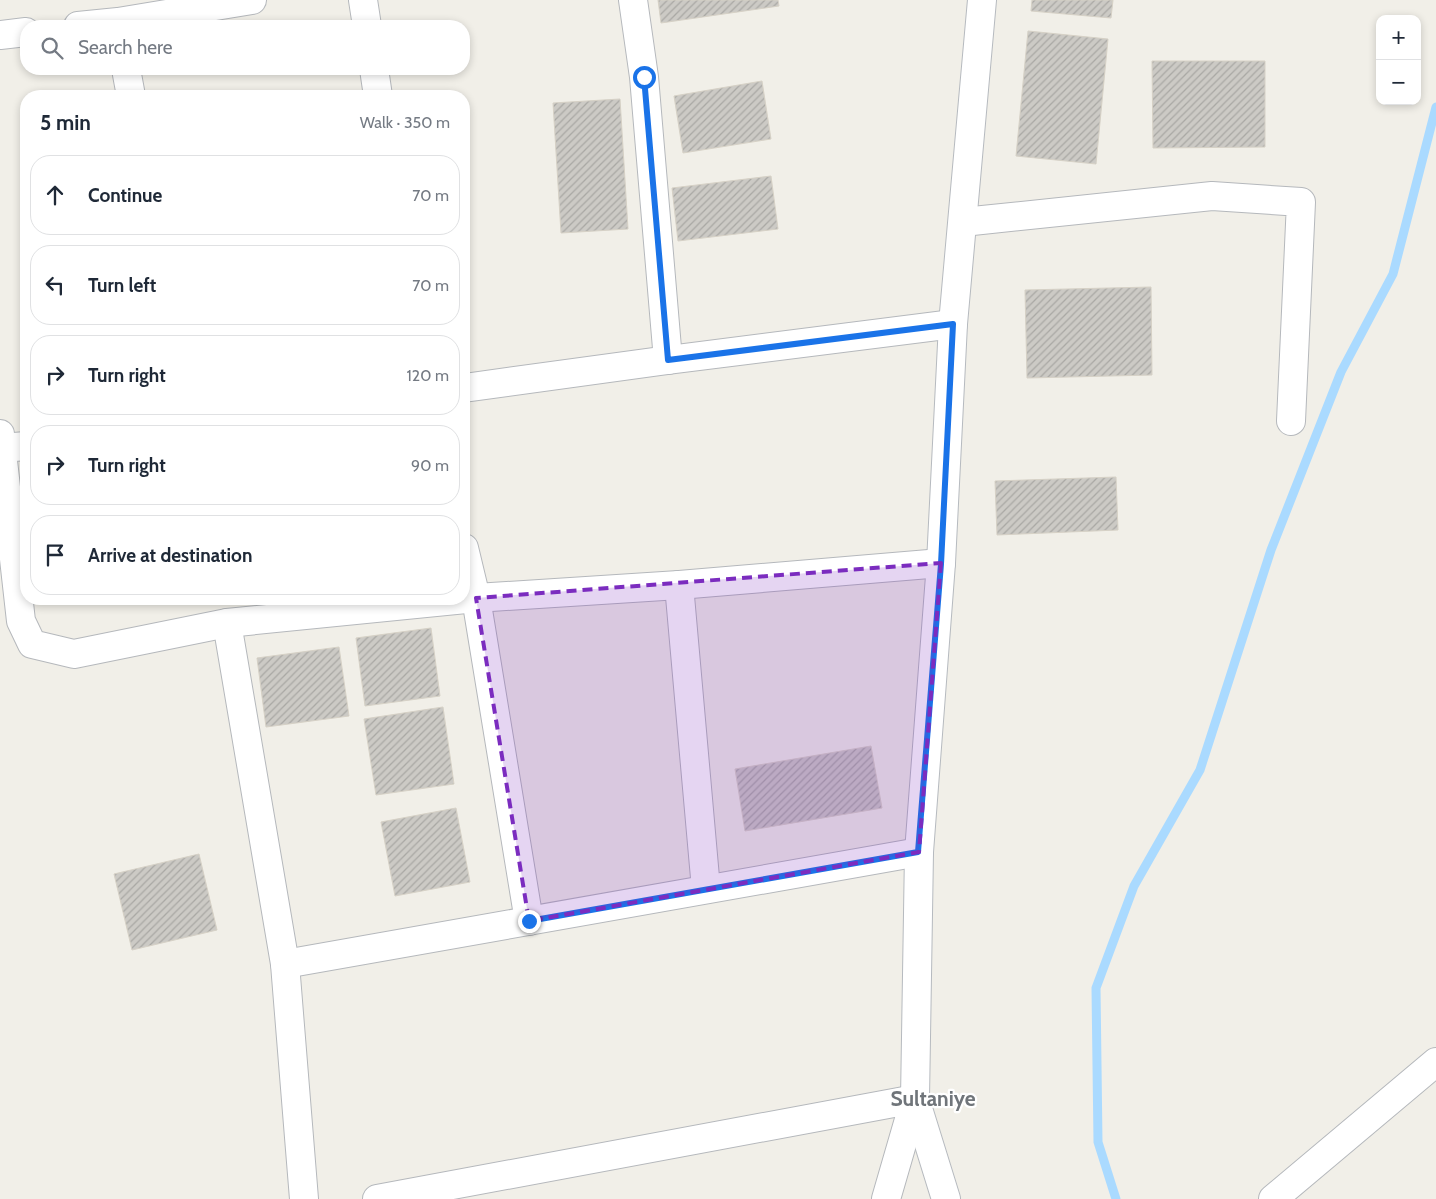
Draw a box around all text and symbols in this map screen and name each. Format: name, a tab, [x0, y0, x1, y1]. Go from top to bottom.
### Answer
map controls	[1376, 15, 1421, 105]
button: +	[1376, 15, 1421, 60]
search box	[20, 20, 470, 75]
icon: search	[38, 34, 66, 62]
text: Search here	[78, 36, 172, 59]
button: −	[1376, 60, 1421, 105]
route start	[633, 66, 656, 89]
text: 5 min	[40, 110, 91, 135]
text: Walk · 350 m	[360, 113, 450, 132]
icon: ahead	[41, 181, 69, 209]
text: Continue	[88, 184, 162, 207]
text: 70 m	[412, 186, 449, 205]
icon: left	[41, 271, 69, 299]
text: Turn left	[88, 274, 156, 297]
text: 70 m	[412, 276, 449, 295]
icon: right	[41, 361, 69, 389]
text: Turn right	[88, 364, 166, 387]
text: 120 m	[407, 366, 449, 385]
icon: right	[41, 451, 69, 479]
text: Turn right	[88, 454, 166, 477]
text: 90 m	[411, 456, 449, 475]
icon: arrive	[41, 541, 69, 569]
text: Arrive at destination	[88, 544, 252, 567]
route end	[518, 910, 541, 933]
district label: Sultaniye	[890, 1086, 976, 1111]

